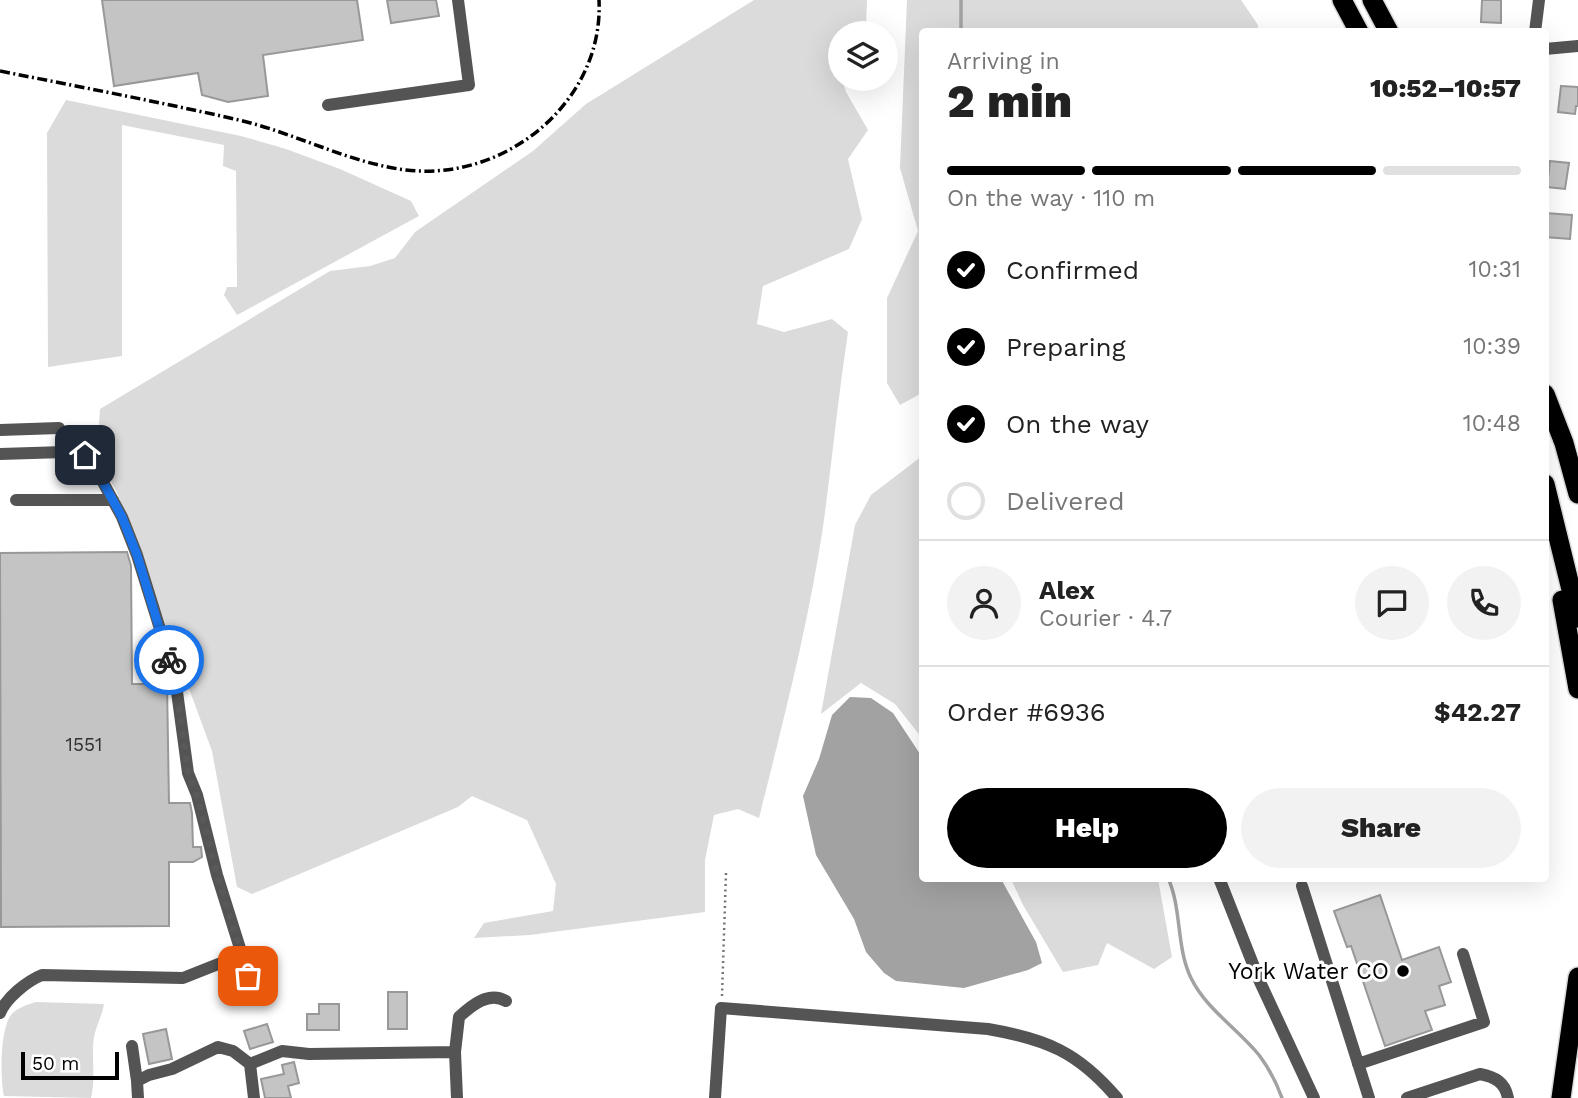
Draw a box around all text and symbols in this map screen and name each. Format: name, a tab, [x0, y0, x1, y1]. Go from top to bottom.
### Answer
map controls	[828, 21, 898, 91]
button: layers	[828, 21, 898, 91]
text: Arriving in	[947, 48, 1060, 75]
text: 10:52–10:57	[1370, 73, 1521, 103]
text: 2 min	[947, 74, 1072, 128]
text: On the way · 110 m	[947, 185, 1155, 212]
icon: check	[947, 251, 985, 289]
text: Confirmed	[1006, 255, 1139, 285]
text: 10:31	[1469, 256, 1521, 283]
icon: check	[947, 328, 985, 366]
text: Preparing	[1006, 332, 1126, 362]
text: 10:39	[1463, 333, 1521, 360]
icon: check	[947, 405, 985, 443]
text: On the way	[1006, 409, 1149, 439]
text: 10:48	[1463, 410, 1521, 437]
pin	[55, 425, 115, 485]
icon: home	[66, 436, 104, 474]
text: Delivered	[1006, 486, 1125, 516]
button: person	[947, 566, 1021, 640]
button: chat	[1355, 566, 1429, 640]
button: phone	[1447, 566, 1521, 640]
text: Alex	[1039, 575, 1095, 605]
text: Courier · 4.7	[1039, 605, 1172, 632]
courier	[134, 625, 204, 695]
icon: bike	[150, 641, 188, 679]
text: Order #6936	[947, 697, 1106, 727]
text: $42.27	[1434, 697, 1521, 727]
house number: 1551	[66, 733, 102, 756]
button: Help	[947, 788, 1227, 868]
button: Share	[1241, 788, 1521, 868]
pin	[218, 946, 278, 1006]
icon: bag	[229, 957, 267, 995]
place label: York Water CO	[1228, 958, 1389, 985]
marker: York Water CO	[1395, 963, 1411, 979]
scale bar	[21, 1049, 119, 1081]
text: 50 m	[32, 1052, 79, 1075]

